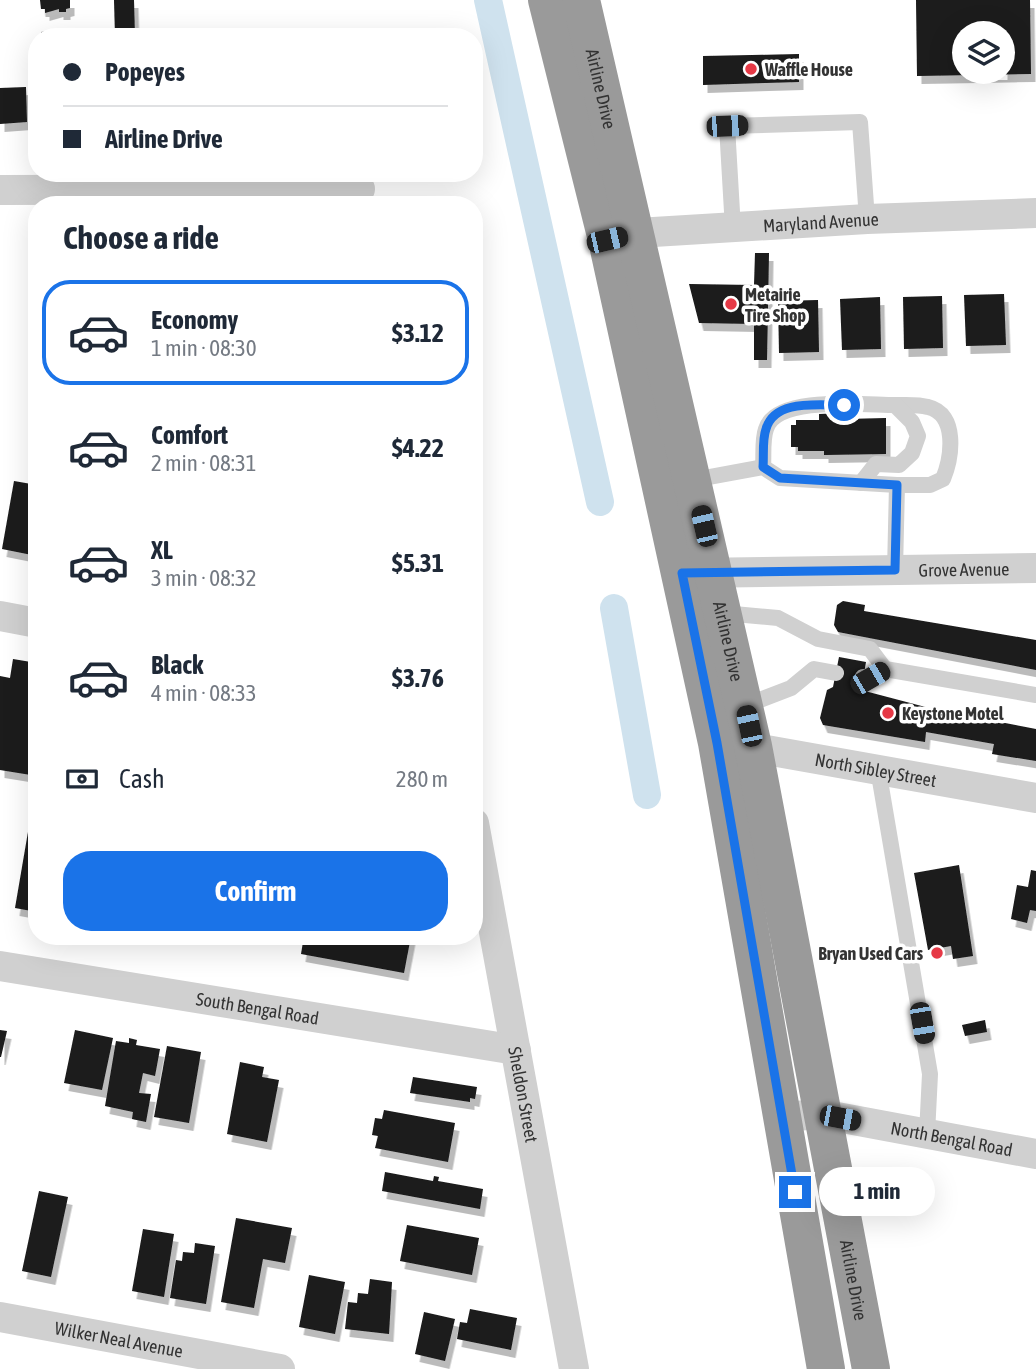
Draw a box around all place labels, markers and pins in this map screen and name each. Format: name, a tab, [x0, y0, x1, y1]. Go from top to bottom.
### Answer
place label: Waffle House	[764, 59, 853, 80]
marker: Waffle House	[743, 61, 759, 77]
place label: Metairie Tire Shop	[745, 284, 806, 326]
marker: Metairie Tire Shop	[723, 296, 739, 312]
place label: Keystone Motel	[902, 703, 1004, 724]
marker: Keystone Motel	[880, 705, 896, 721]
place label: Bryan Used Cars	[818, 943, 924, 964]
marker: Bryan Used Cars	[929, 945, 945, 961]

